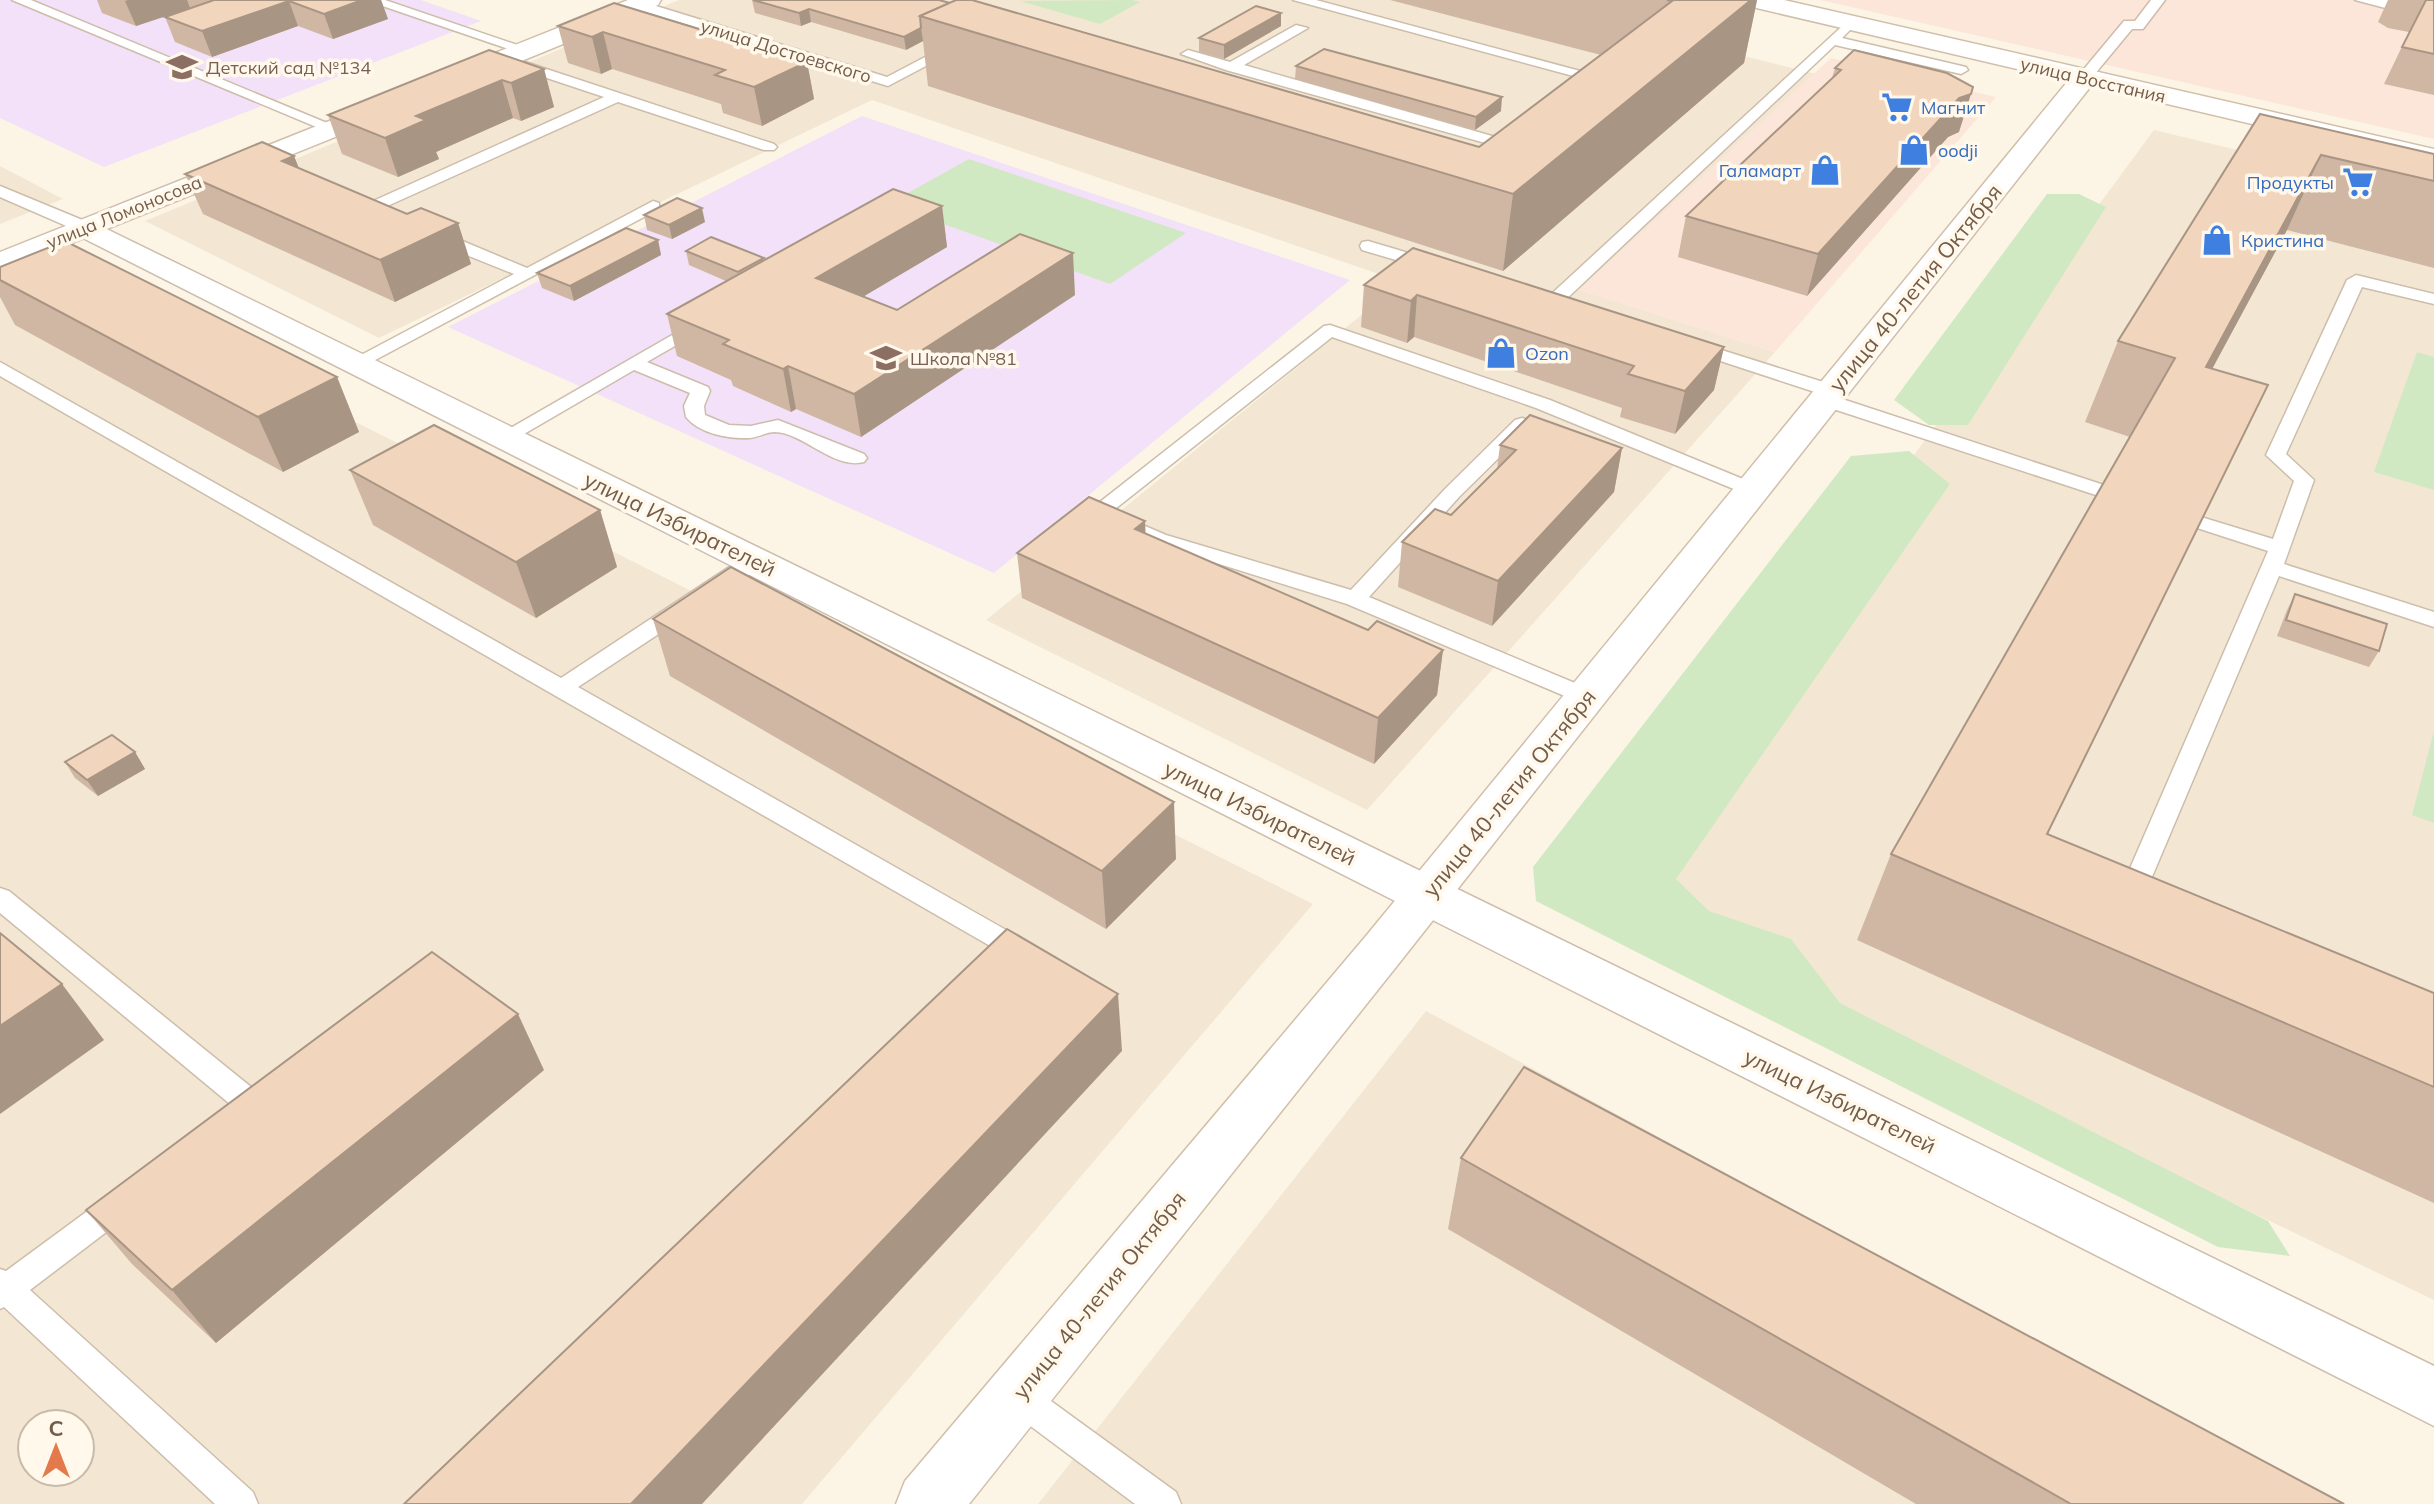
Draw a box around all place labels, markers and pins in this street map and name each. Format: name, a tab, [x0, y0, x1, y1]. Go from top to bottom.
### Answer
school or university icon: Детский сад №134	[165, 50, 199, 84]
place label: Детский сад №134	[206, 56, 371, 79]
supermarket icon: Магнит	[1880, 90, 1914, 124]
place label: Магнит	[1921, 96, 1986, 119]
shop icon: oodji	[1897, 133, 1931, 167]
place label: oodji	[1938, 139, 1978, 162]
shop icon: Галамарт	[1808, 153, 1842, 187]
place label: Галамарт	[1719, 159, 1802, 182]
supermarket icon: Продукты	[2341, 165, 2375, 199]
place label: Продукты	[2247, 171, 2334, 194]
shop icon: Кристина	[2200, 223, 2234, 257]
place label: Кристина	[2241, 229, 2324, 252]
shop icon: Ozon	[1484, 336, 1518, 370]
school or university icon: Школа №81	[869, 341, 903, 375]
place label: Ozon	[1525, 342, 1569, 365]
place label: Школа №81	[910, 347, 1017, 370]

